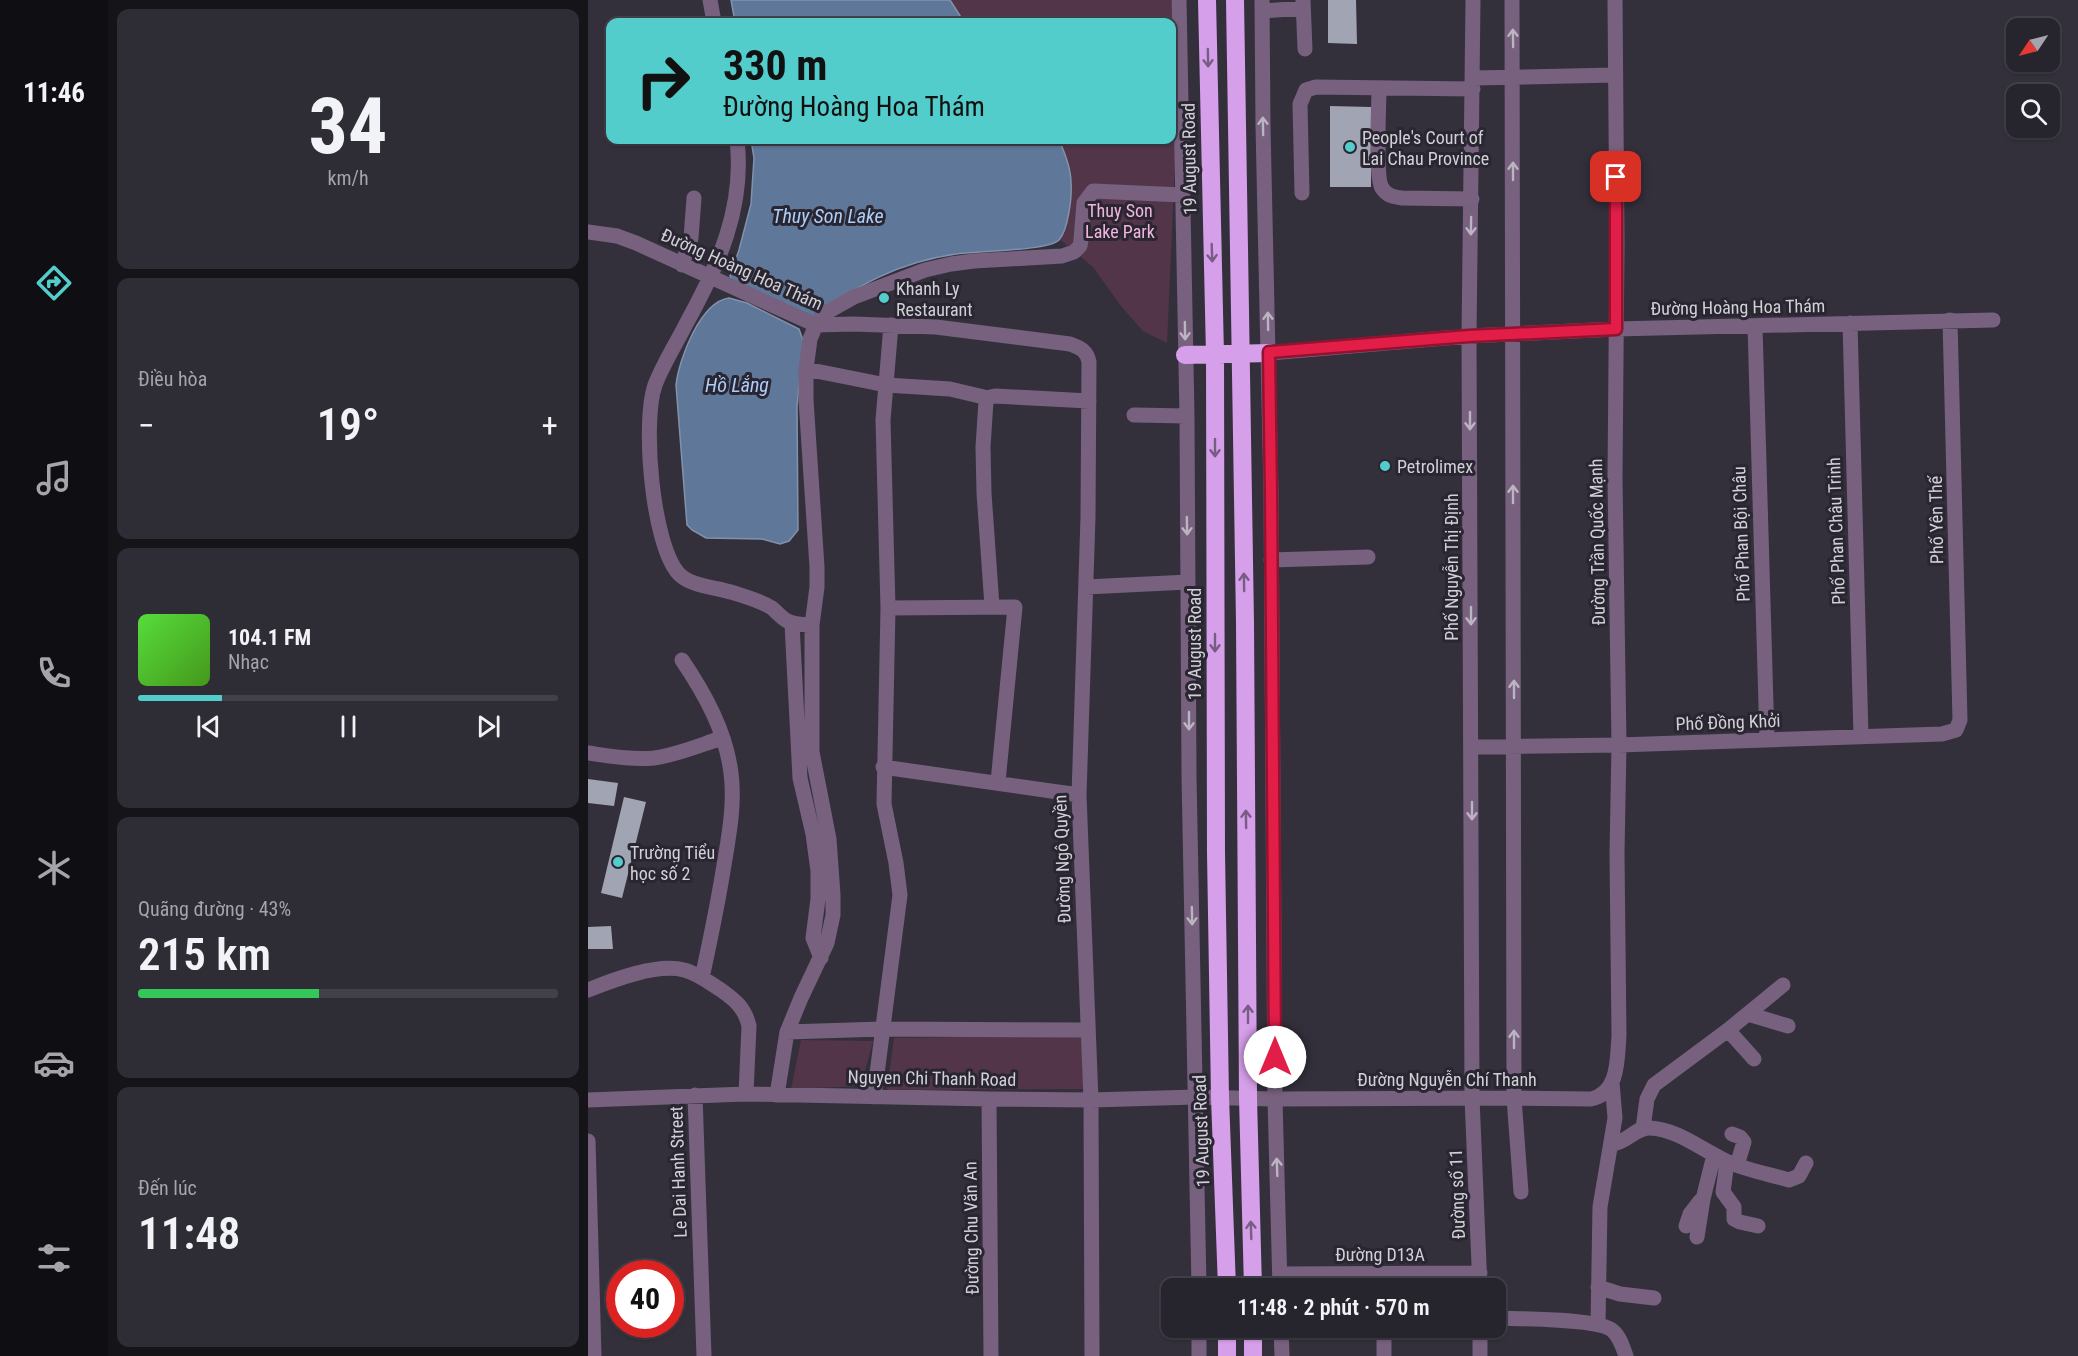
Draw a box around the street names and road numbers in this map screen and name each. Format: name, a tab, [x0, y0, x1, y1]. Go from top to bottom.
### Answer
street label: 19 August Road	[1178, 103, 1200, 215]
street label: Đường Hoàng Hoa Thám	[658, 224, 826, 314]
street label: Đường Hoàng Hoa Thám	[1651, 295, 1825, 319]
street label: Phố Phan Châu Trinh	[1823, 457, 1849, 605]
street label: Đường Trần Quốc Mạnh	[1585, 458, 1609, 626]
street label: Phố Phan Bội Châu	[1728, 466, 1754, 602]
street label: Phố Yên Thế	[1925, 474, 1947, 564]
street label: Phố Nguyễn Thị Định	[1441, 493, 1462, 641]
street label: 19 August Road	[1184, 588, 1205, 700]
street label: Phố Đồng Khởi	[1675, 710, 1781, 734]
street label: Đường Ngô Quyền	[1049, 794, 1075, 924]
street label: Nguyen Chi Thanh Road	[848, 1066, 1016, 1090]
street label: Đường Nguyễn Chí Thanh	[1357, 1069, 1537, 1090]
street label: 19 August Road	[1189, 1075, 1213, 1187]
street label: Le Dai Hanh Street	[665, 1106, 691, 1238]
street label: Đường số 11	[1445, 1148, 1469, 1240]
street label: Đường Chu Văn An	[959, 1161, 983, 1295]
street label: Đường D13A	[1335, 1244, 1425, 1265]

